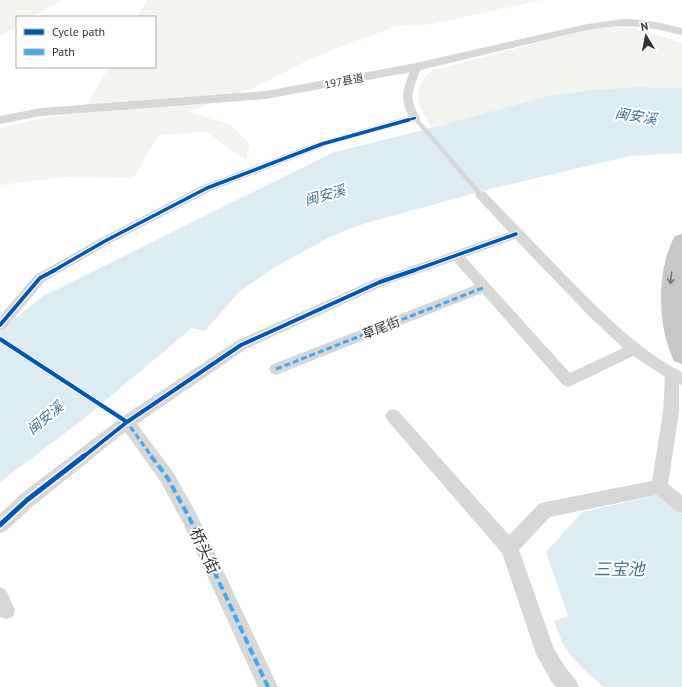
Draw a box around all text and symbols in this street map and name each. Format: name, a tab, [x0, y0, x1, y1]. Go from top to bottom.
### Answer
legend	[16, 16, 156, 68]
north arrow	[626, 16, 666, 56]
text: N	[639, 19, 649, 34]
text: Cycle path	[52, 24, 105, 39]
text: Path	[52, 44, 75, 59]
street label: 197县道	[323, 70, 365, 92]
water label: 闽安溪	[614, 104, 660, 128]
water label: 闽安溪	[302, 180, 350, 209]
one-way arrow	[667, 271, 675, 284]
street label: 草尾街	[360, 313, 402, 343]
water label: 闽安溪	[23, 396, 68, 438]
street label: 桥头街	[186, 525, 224, 577]
water label: 三宝池	[594, 558, 646, 580]

